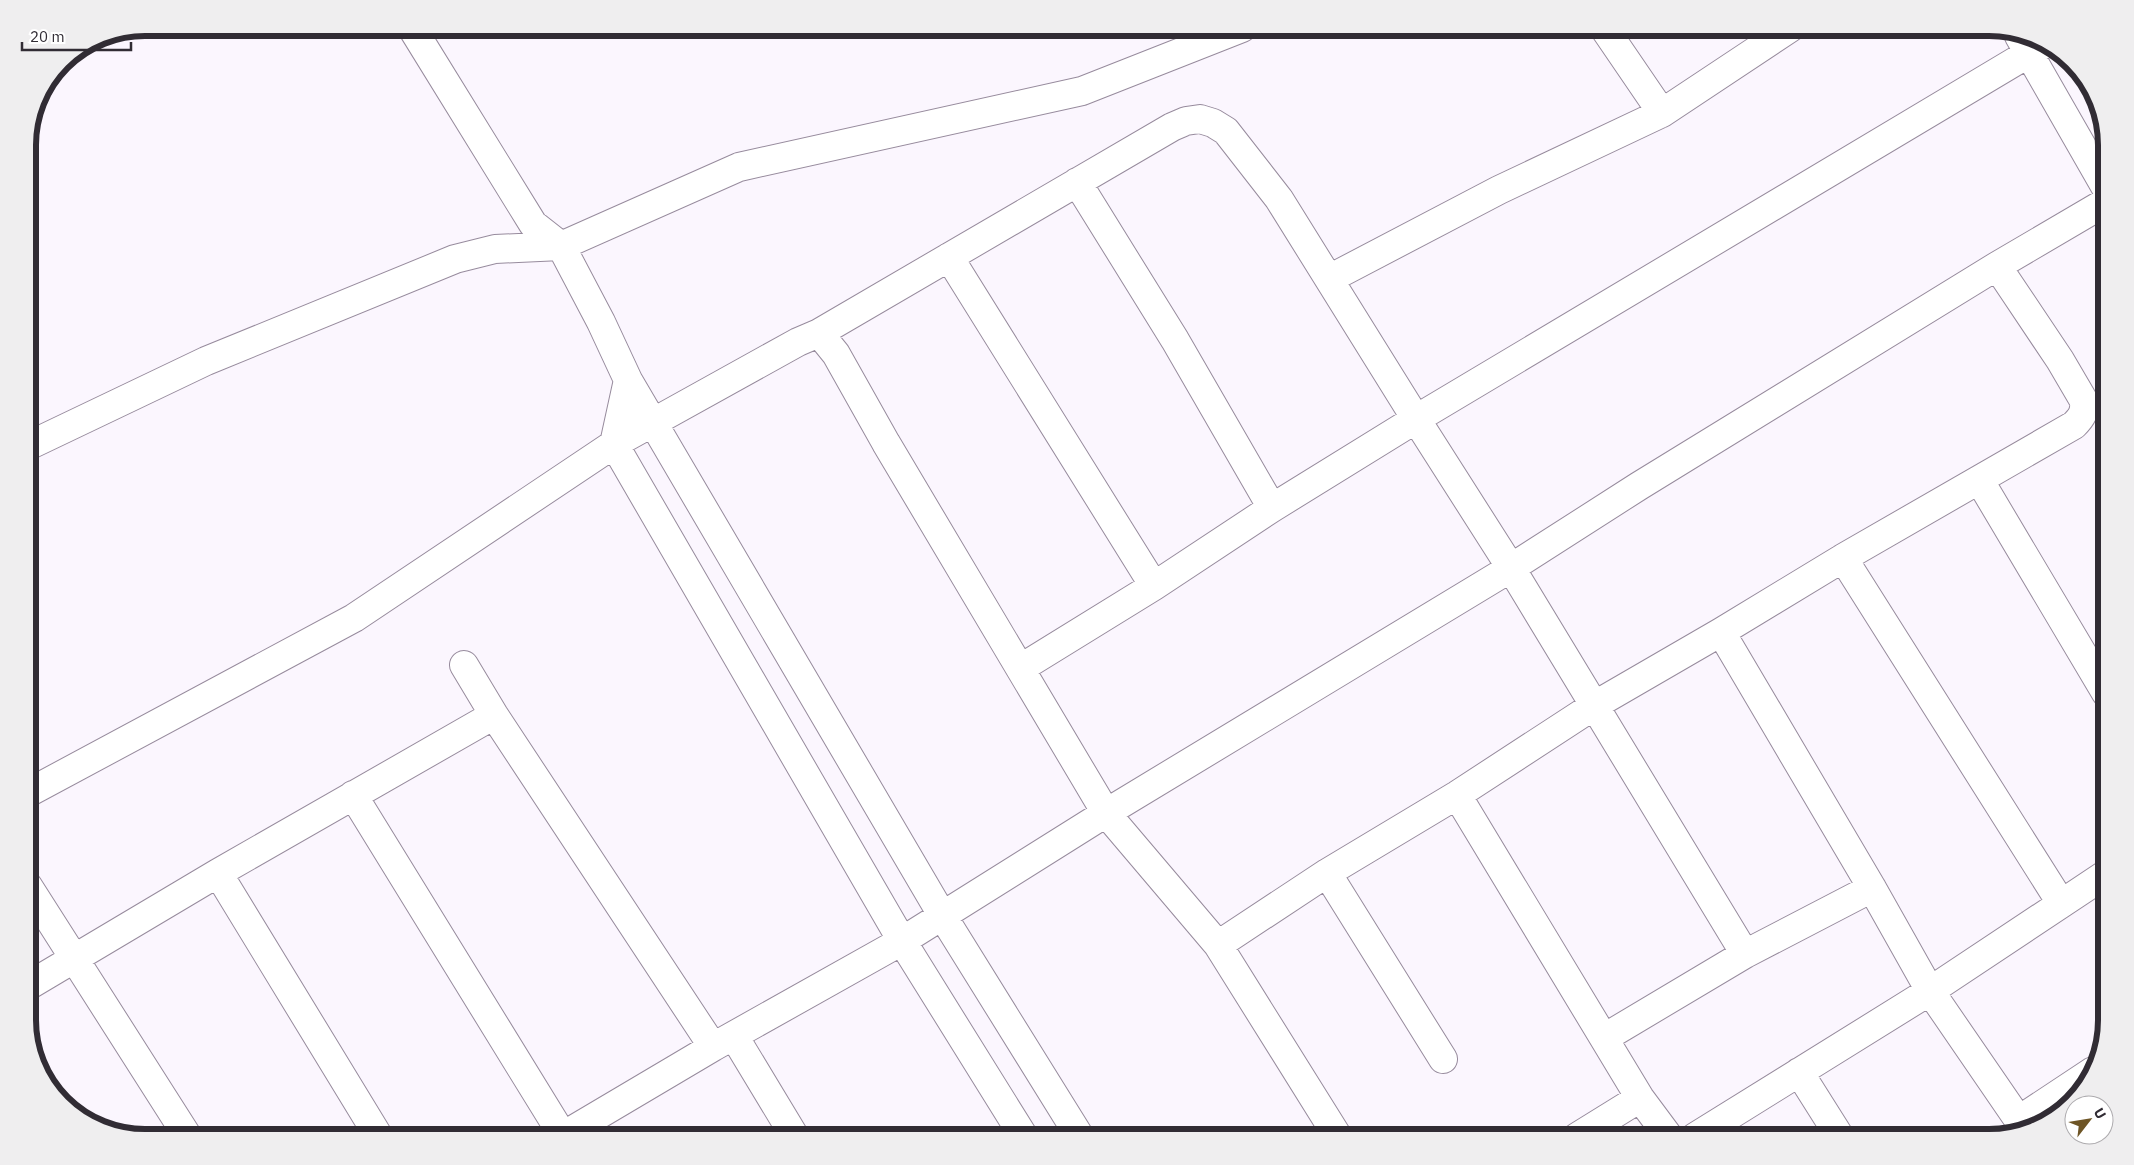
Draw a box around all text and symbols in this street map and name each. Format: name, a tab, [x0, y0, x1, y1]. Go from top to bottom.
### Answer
scale bar	[22, 20, 131, 52]
text: 20 m	[30, 27, 65, 46]
north arrow	[2064, 1095, 2114, 1145]
text: U	[2090, 1105, 2110, 1122]

